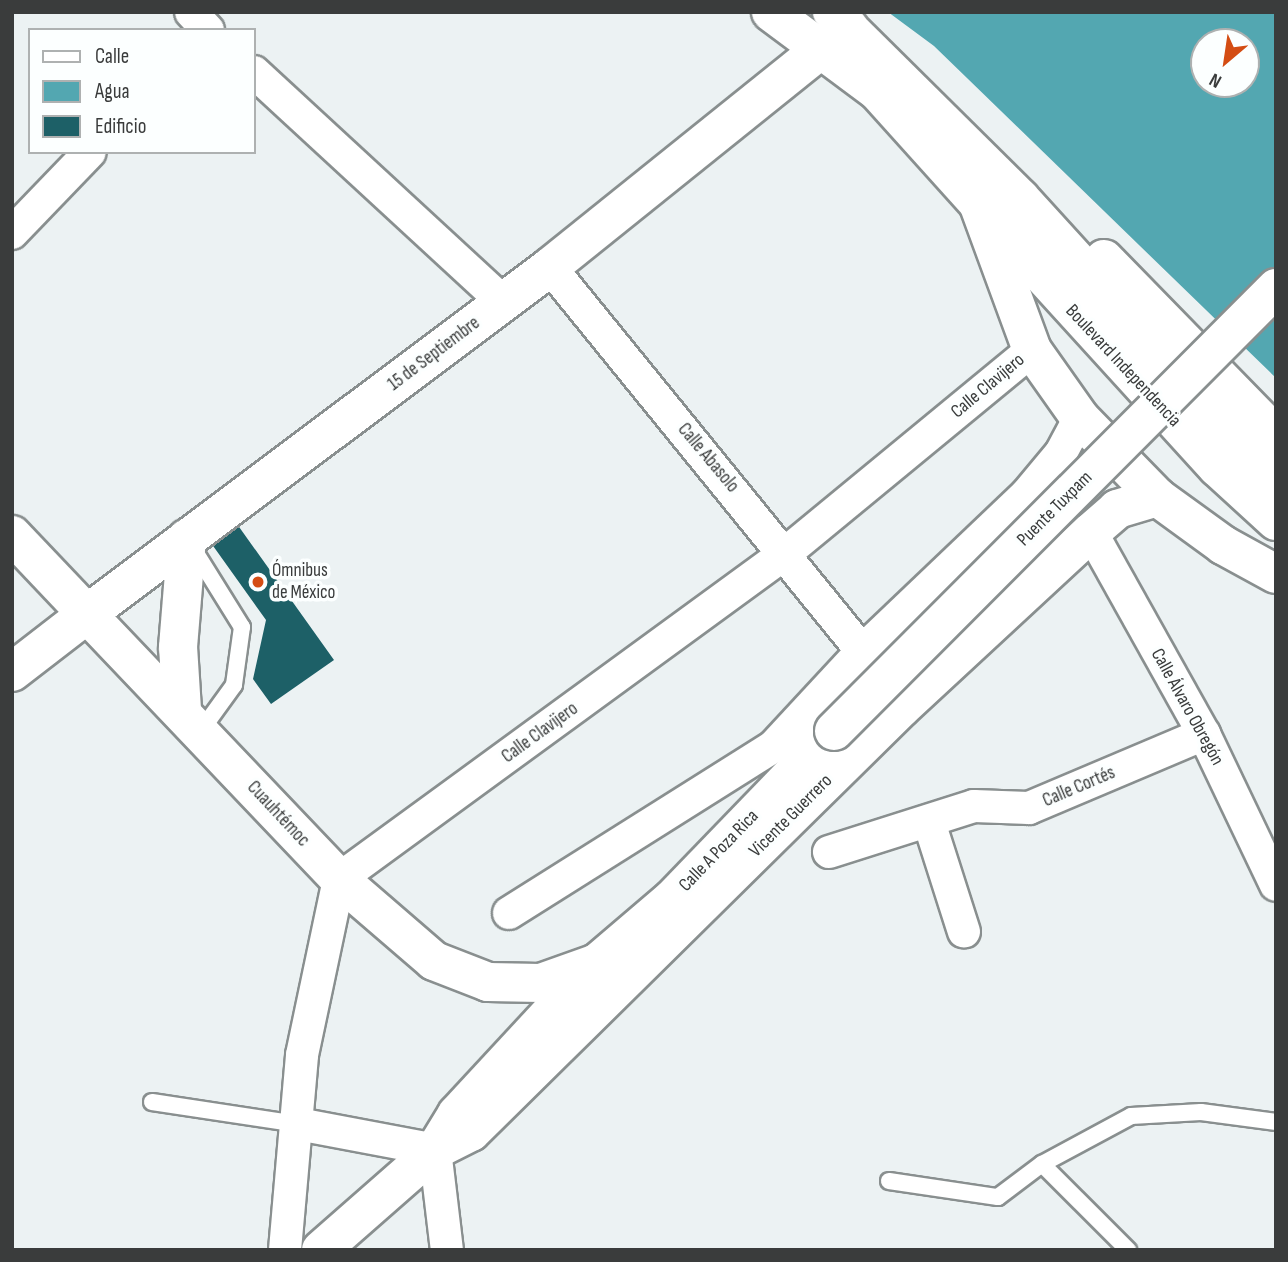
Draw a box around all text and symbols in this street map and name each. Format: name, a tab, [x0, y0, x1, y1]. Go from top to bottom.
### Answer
legend	[28, 28, 256, 154]
north arrow	[1190, 28, 1260, 98]
text: Calle	[95, 44, 129, 69]
text: N	[1206, 68, 1226, 93]
text: Agua	[95, 79, 130, 104]
text: Edificio	[95, 114, 146, 139]
street label: Boulevard Independencia	[1060, 300, 1186, 432]
street label: 15 de Septiembre	[383, 312, 485, 396]
street label: Calle Clavijero	[947, 349, 1029, 423]
street label: Calle Abasolo	[672, 419, 744, 497]
street label: Puente Tuxpam	[1013, 467, 1097, 551]
place label: Ómnibus de México	[272, 560, 335, 604]
marker: Ómnibus de México	[250, 574, 266, 590]
street label: Calle Álvaro Obregón	[1146, 645, 1228, 769]
street label: Calle Clavijero	[497, 698, 583, 768]
street label: Calle Cortés	[1039, 762, 1119, 812]
street label: Vicente Guerrero	[745, 770, 837, 862]
street label: Cuauhtémoc	[242, 776, 314, 852]
street label: Calle A Poza Rica	[674, 805, 764, 897]

